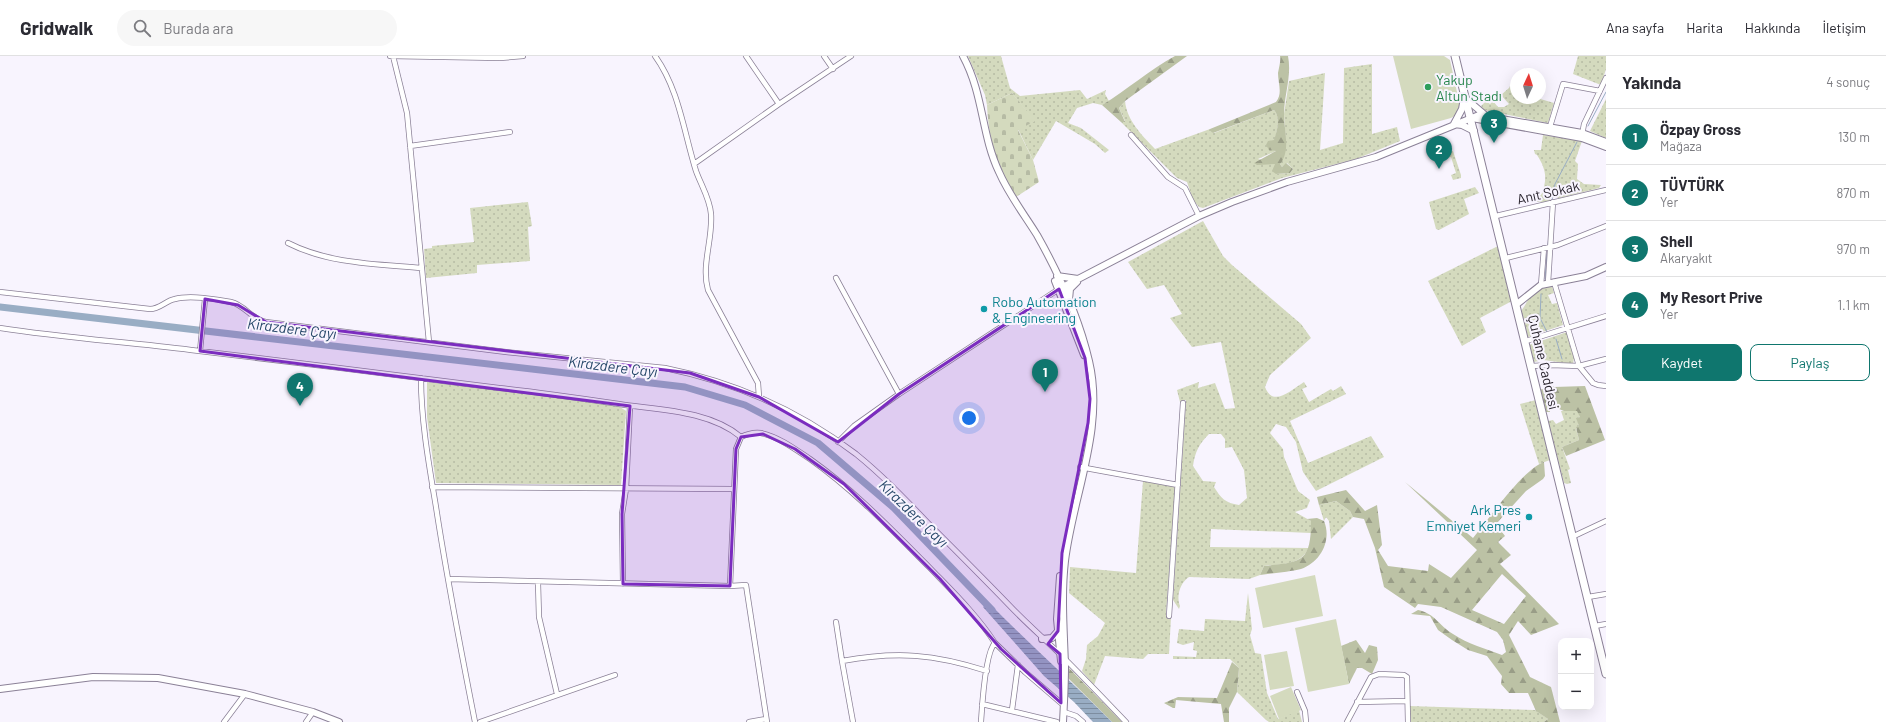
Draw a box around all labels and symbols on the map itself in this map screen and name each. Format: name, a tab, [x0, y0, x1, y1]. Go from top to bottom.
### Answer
north arrow	[1510, 68, 1546, 104]
place label: Yakup Altun Stadı	[1436, 71, 1502, 104]
marker: Yakup Altun Stadı	[1423, 82, 1433, 92]
pin: 3	[1481, 110, 1507, 143]
pin: 2	[1426, 136, 1452, 169]
street label: Anıt Sokak	[1515, 177, 1581, 207]
place label: Robo Automation & Engineering	[992, 293, 1097, 326]
marker: Robo Automation & Engineering	[979, 304, 989, 314]
street label: Çuhane Caddesi	[1525, 313, 1563, 411]
water label: Kirazdere Çayı	[247, 314, 337, 342]
water label: Kirazdere Çayı	[568, 352, 658, 380]
pin: 1	[1032, 359, 1058, 392]
pin: 4	[287, 373, 313, 406]
your location	[959, 408, 979, 428]
water label: Kirazdere Çayı	[876, 475, 952, 551]
place label: Ark Pres Emniyet Kemeri	[1426, 501, 1521, 534]
marker: Ark Pres Emniyet Kemeri	[1524, 512, 1534, 522]

